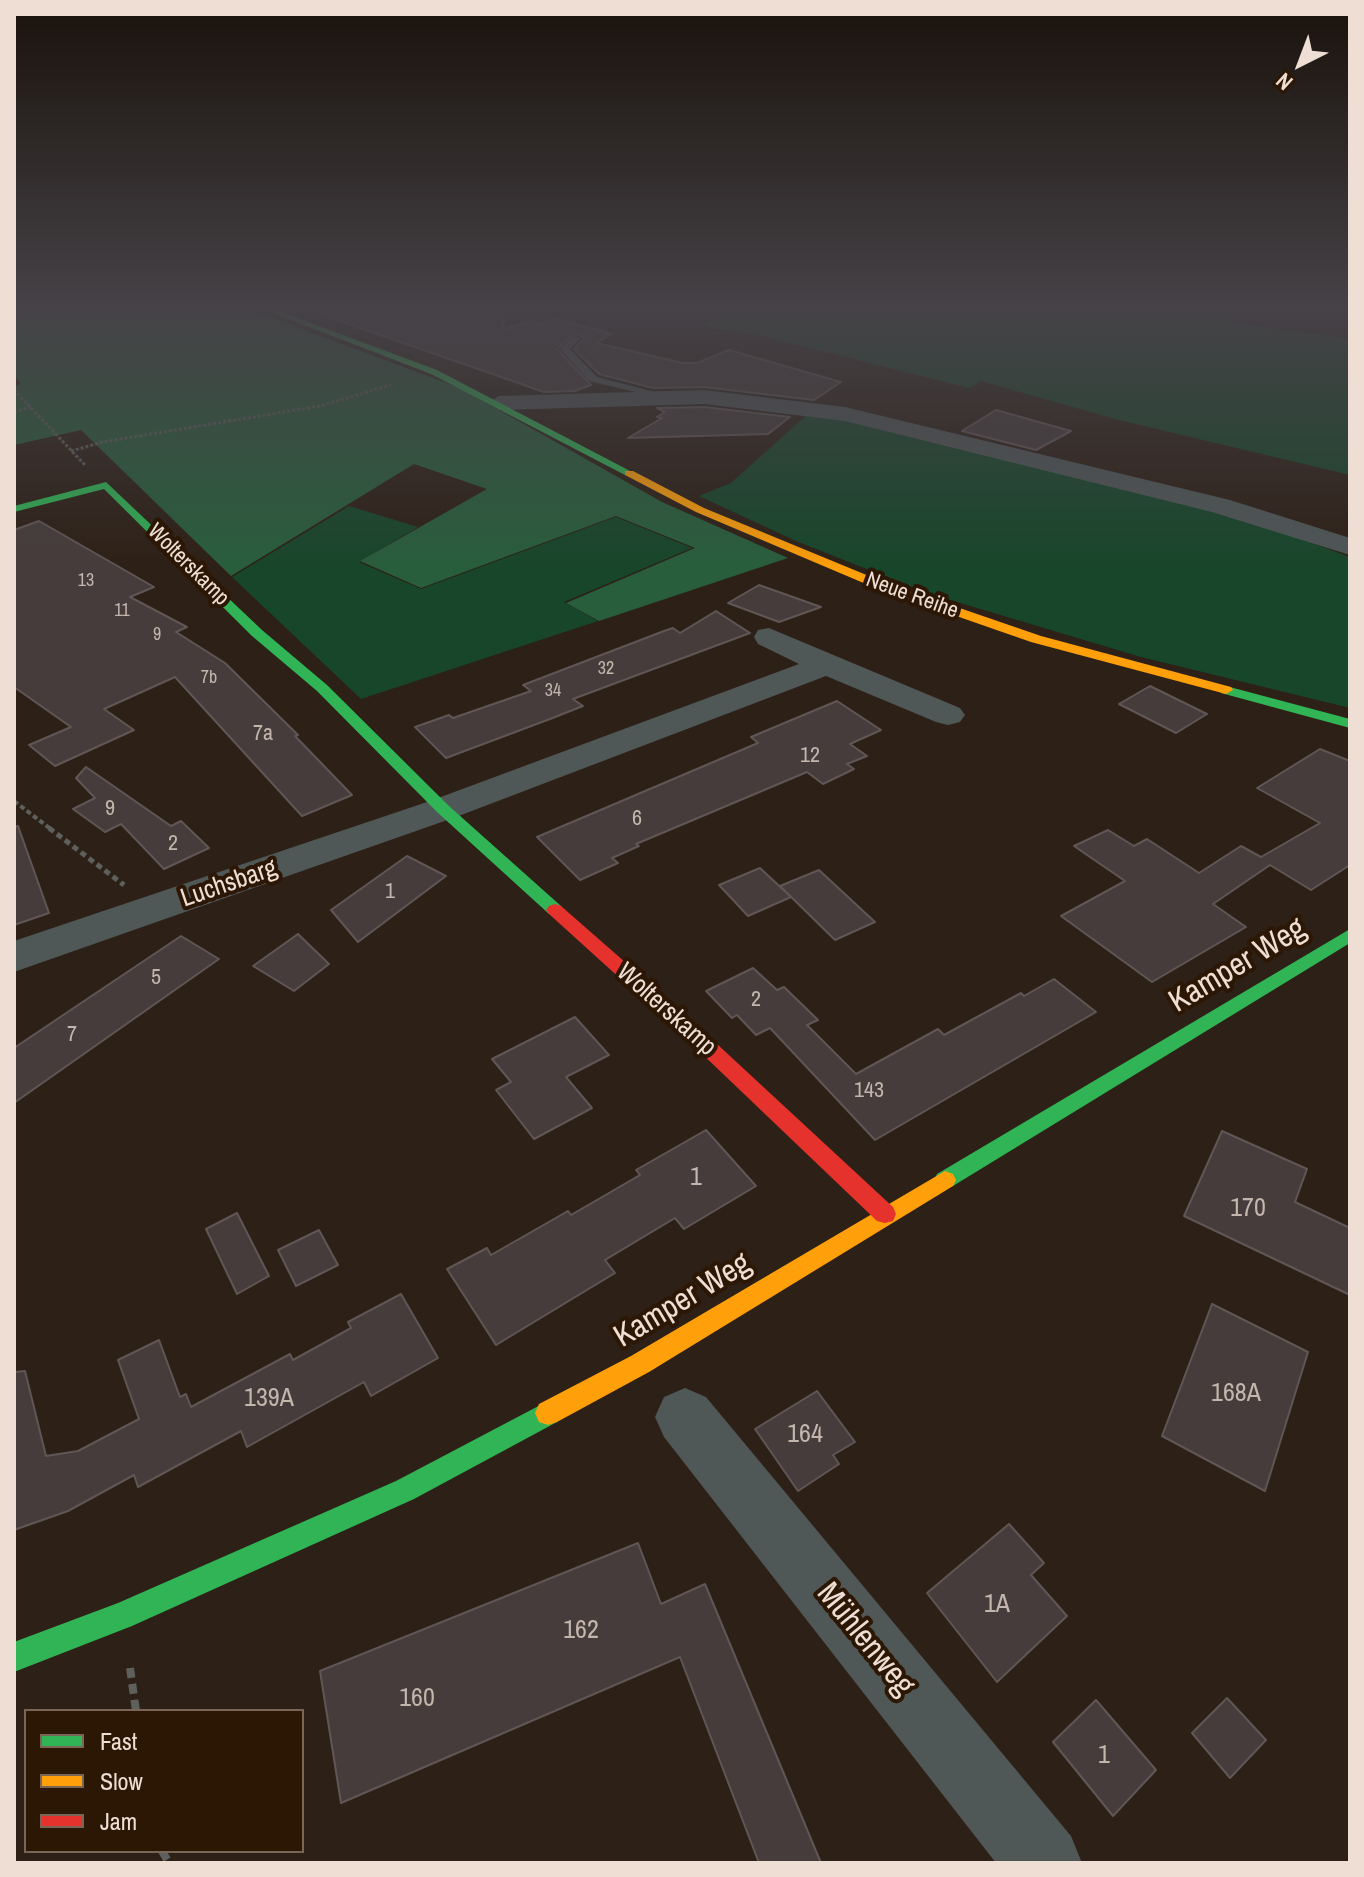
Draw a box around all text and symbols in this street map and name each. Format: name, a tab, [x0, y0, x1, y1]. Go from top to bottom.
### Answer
north arrow	[1260, 24, 1340, 104]
text: N	[1269, 66, 1299, 97]
street label: Wolterskamp	[142, 519, 234, 611]
street label: Neue Reihe	[862, 567, 962, 625]
house number: 13	[78, 570, 94, 592]
house number: 11	[114, 600, 130, 622]
house number: 9	[153, 624, 161, 646]
house number: 32	[598, 658, 614, 680]
house number: 7b	[201, 667, 217, 689]
house number: 34	[545, 680, 561, 702]
house number: 7a	[253, 721, 273, 747]
house number: 12	[800, 743, 820, 769]
house number: 9	[105, 796, 115, 822]
house number: 6	[632, 806, 642, 832]
house number: 2	[168, 831, 178, 857]
street label: Luchsbarg	[177, 853, 281, 915]
house number: 1	[385, 879, 395, 905]
street label: Kamper Weg	[1163, 910, 1313, 1022]
street label: Wolterskamp	[609, 957, 723, 1063]
house number: 5	[151, 965, 161, 991]
house number: 2	[751, 987, 761, 1013]
house number: 7	[67, 1022, 77, 1048]
house number: 143	[854, 1078, 884, 1104]
house number: 1	[690, 1162, 702, 1194]
house number: 170	[1230, 1193, 1266, 1225]
street label: Kamper Weg	[608, 1245, 758, 1357]
house number: 168A	[1211, 1378, 1261, 1410]
house number: 139A	[244, 1383, 294, 1415]
house number: 164	[787, 1419, 823, 1451]
street label: Mühlenweg	[808, 1576, 922, 1704]
house number: 1A	[984, 1589, 1010, 1621]
house number: 162	[563, 1615, 599, 1647]
house number: 160	[399, 1683, 435, 1715]
legend	[24, 1709, 304, 1853]
text: Fast	[100, 1725, 137, 1757]
house number: 1	[1098, 1740, 1110, 1772]
text: Slow	[100, 1765, 143, 1797]
text: Jam	[100, 1805, 137, 1837]

